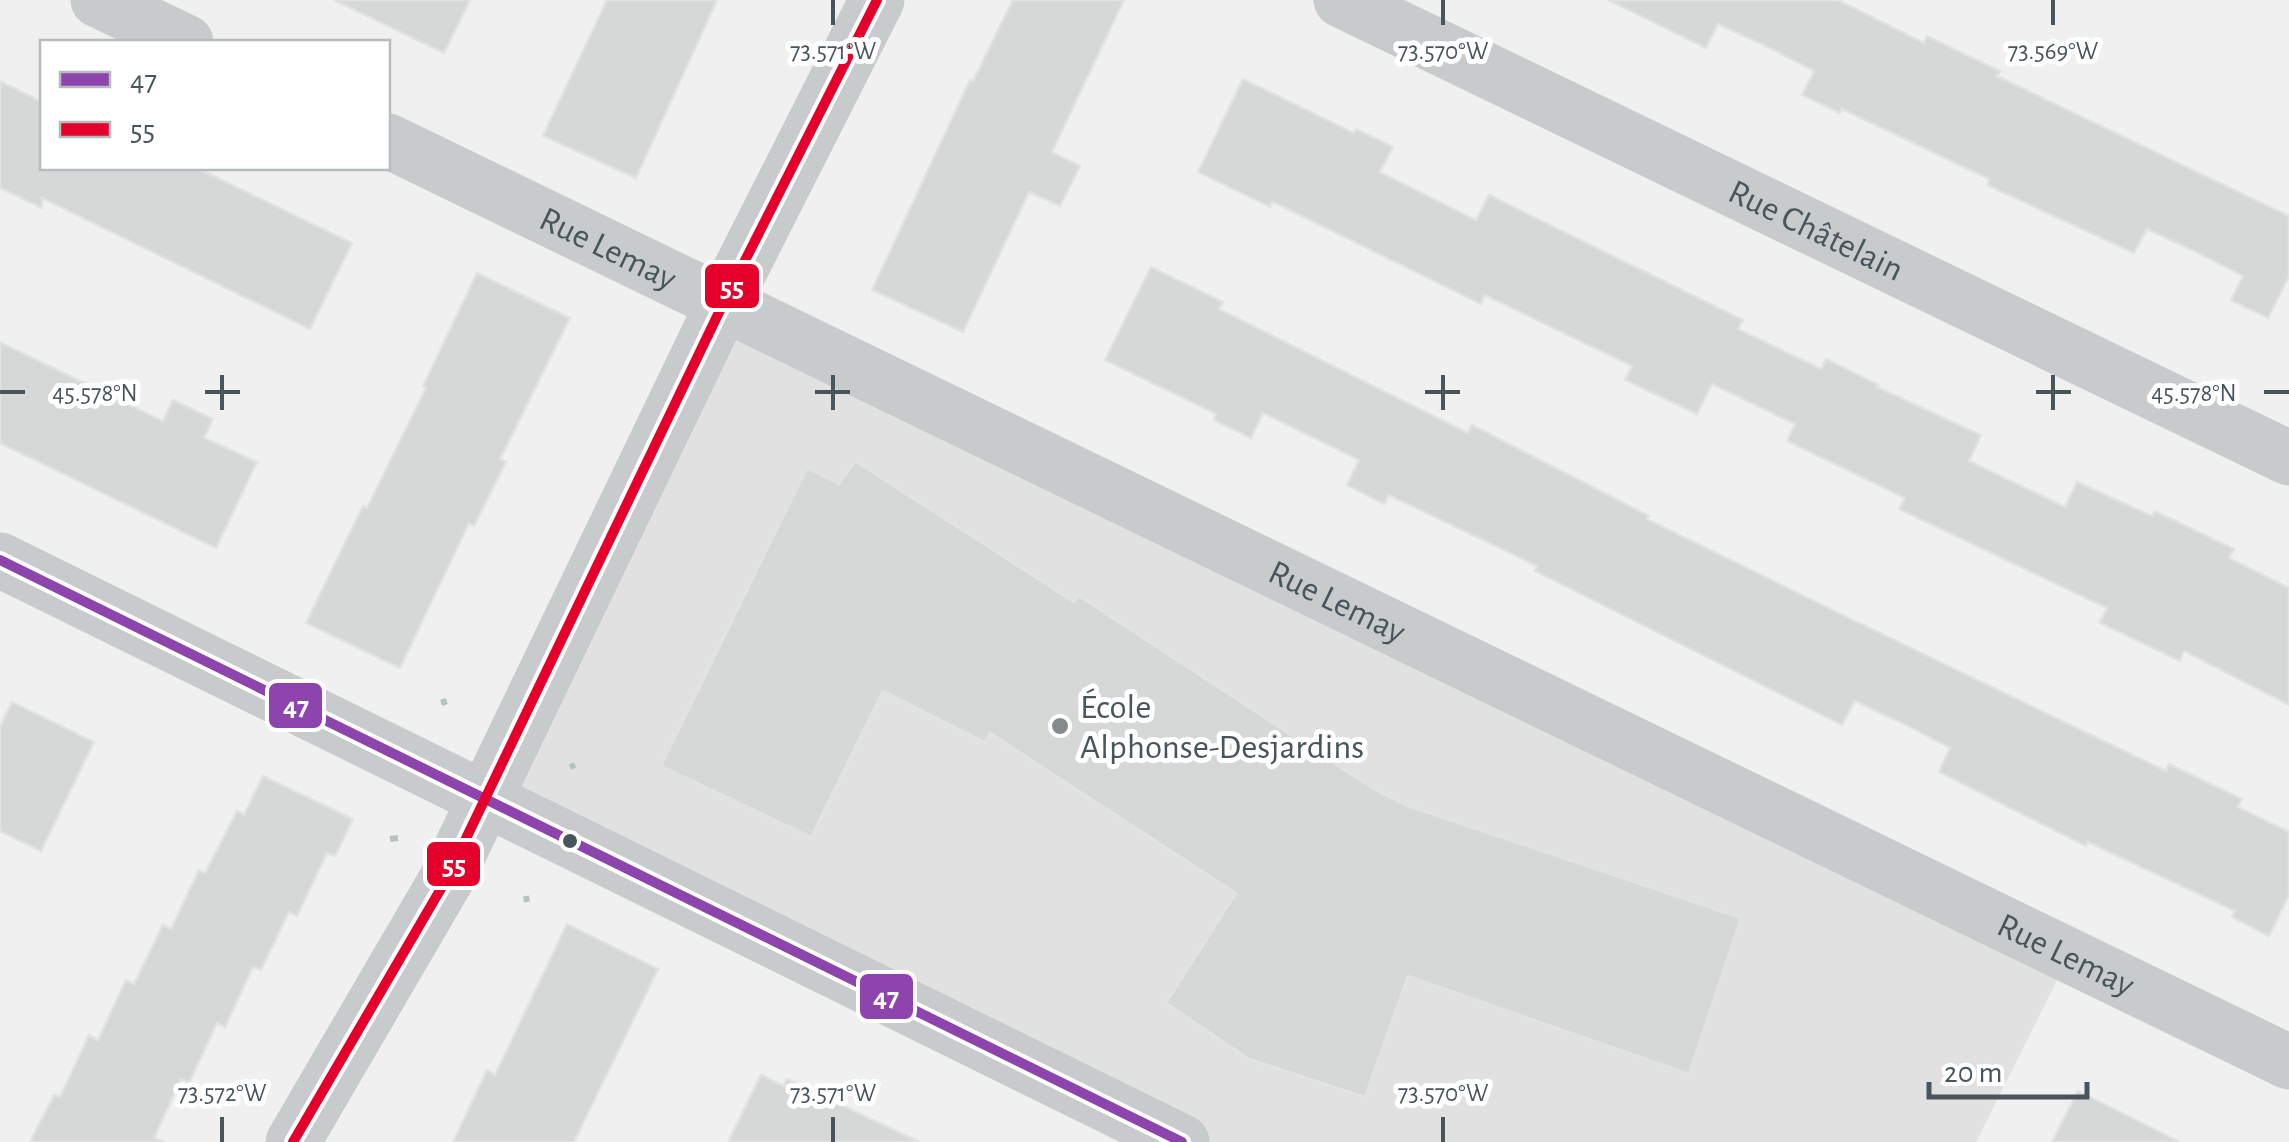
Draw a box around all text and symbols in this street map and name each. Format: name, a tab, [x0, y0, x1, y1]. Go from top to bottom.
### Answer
text: 73.571°W	[790, 39, 877, 64]
text: 73.570°W	[1398, 39, 1489, 64]
text: 73.569°W	[2008, 39, 2099, 64]
legend	[40, 40, 390, 170]
text: 47	[130, 66, 157, 96]
text: 55	[130, 116, 155, 146]
street label: Rue Châtelain	[1723, 174, 1909, 288]
street label: Rue Lemay	[534, 201, 682, 297]
line badge: 55	[703, 262, 761, 310]
text: 55	[720, 274, 744, 302]
text: 45.578°N	[52, 381, 138, 406]
text: 45.578°N	[2151, 381, 2237, 406]
street label: Rue Lemay	[1263, 554, 1411, 650]
line badge: 47	[267, 681, 324, 730]
place label: École Alphonse-Desjardins	[1080, 688, 1364, 765]
text: 47	[283, 693, 309, 721]
marker: École Alphonse-Desjardins	[1049, 715, 1071, 737]
unlabelled marker	[560, 831, 580, 851]
line badge: 55	[425, 840, 482, 888]
text: 55	[442, 852, 466, 880]
street label: Rue Lemay	[1992, 908, 2140, 1003]
line badge: 47	[858, 972, 915, 1021]
text: 47	[873, 984, 899, 1012]
scale bar	[1929, 1037, 2086, 1099]
text: 20 m	[1944, 1058, 2002, 1088]
text: 73.572°W	[178, 1081, 267, 1106]
text: 73.571°W	[790, 1081, 877, 1106]
text: 73.570°W	[1398, 1081, 1489, 1106]

